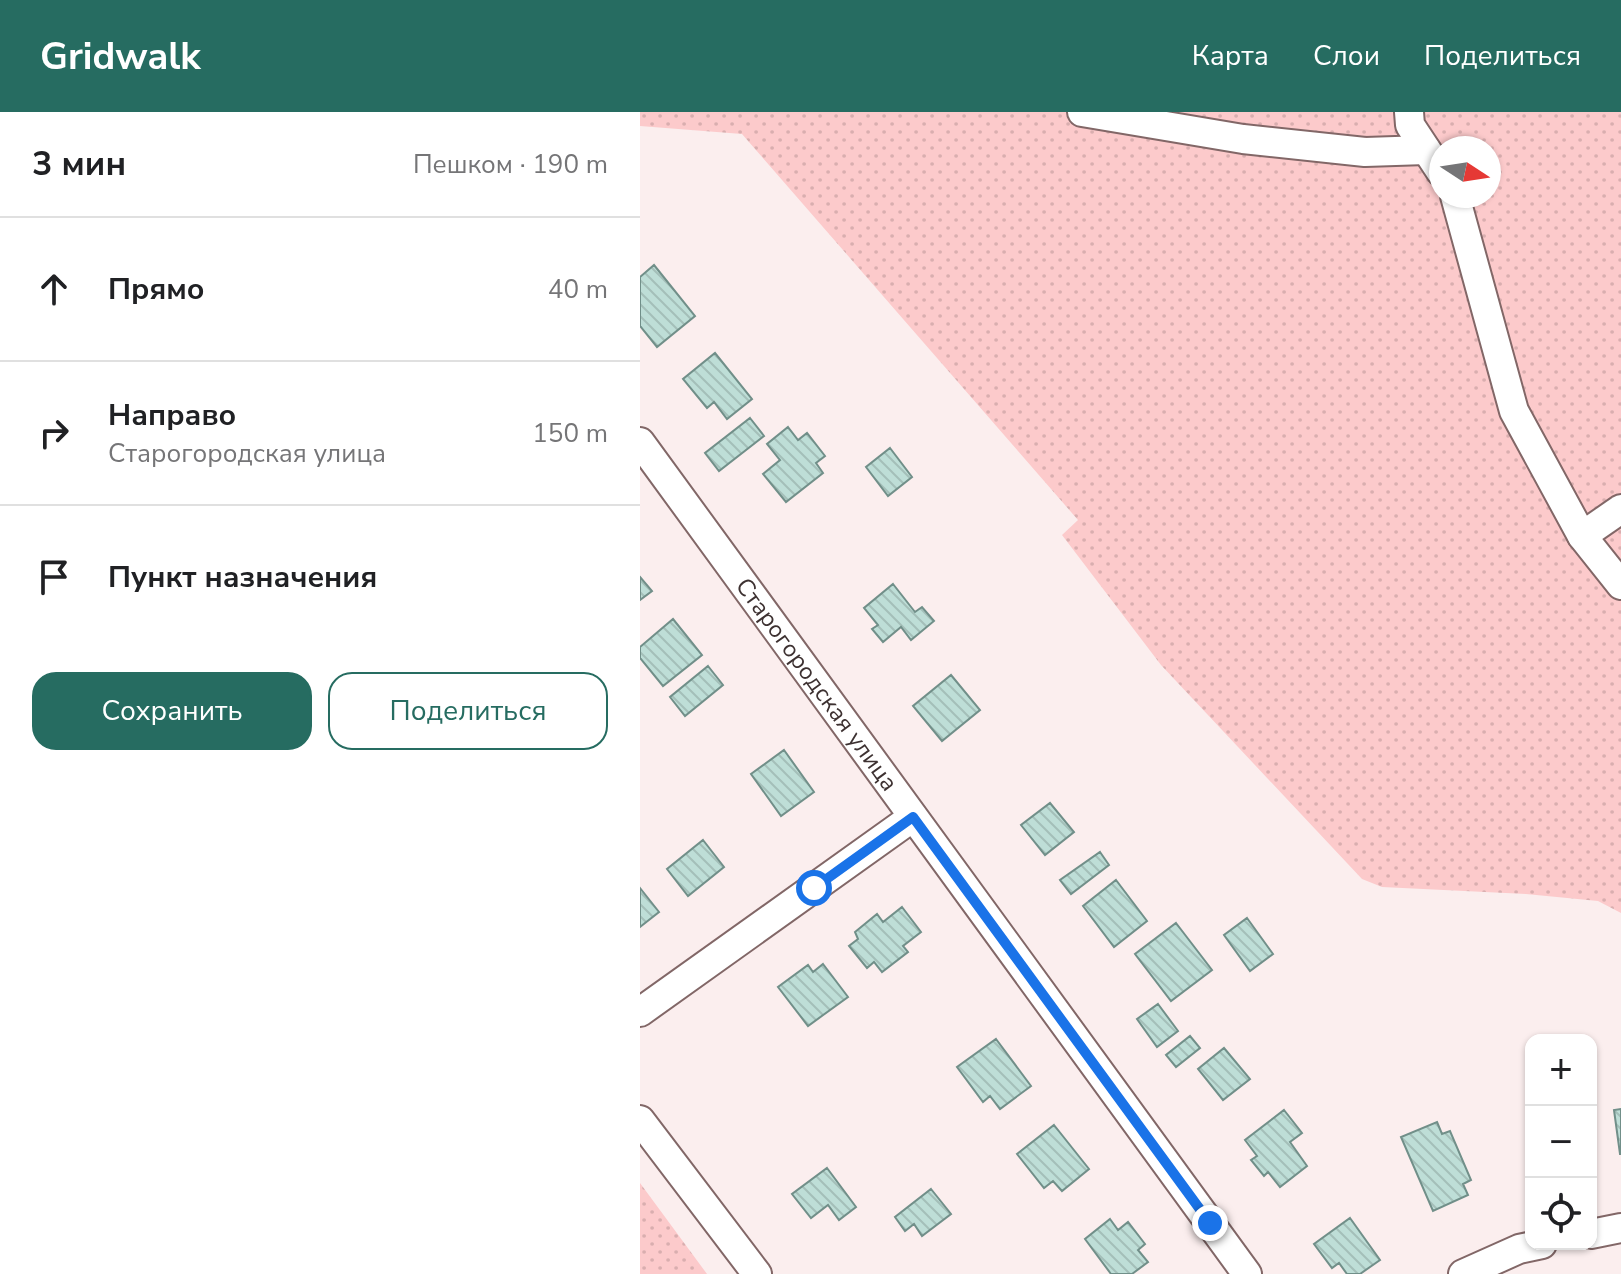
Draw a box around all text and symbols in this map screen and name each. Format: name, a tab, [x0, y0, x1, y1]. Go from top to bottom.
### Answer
text: Gridwalk	[40, 31, 201, 82]
text: Карта	[1192, 37, 1269, 75]
text: Слои	[1313, 37, 1380, 75]
text: Поделиться	[1424, 37, 1581, 75]
north arrow	[1429, 136, 1501, 208]
text: 3 мин	[32, 141, 126, 187]
text: Пешком · 190 m	[413, 147, 608, 182]
icon: ahead	[32, 267, 76, 311]
text: Прямо	[108, 269, 205, 310]
text: 40 m	[548, 272, 608, 307]
text: Направо	[108, 395, 236, 436]
icon: right	[32, 411, 76, 455]
text: 150 m	[532, 416, 608, 451]
text: Старогородская улица	[108, 436, 386, 471]
icon: arrive	[32, 555, 76, 599]
text: Пункт назначения	[108, 557, 377, 598]
street label: Старогородская улица	[728, 571, 905, 797]
button: Сохранить	[32, 672, 312, 750]
button: Поделиться	[328, 672, 608, 750]
route start	[796, 870, 832, 906]
map controls	[1525, 1034, 1597, 1250]
button: +	[1525, 1034, 1597, 1106]
button: −	[1525, 1106, 1597, 1178]
button: locate	[1525, 1178, 1597, 1250]
route end	[1192, 1205, 1228, 1241]

